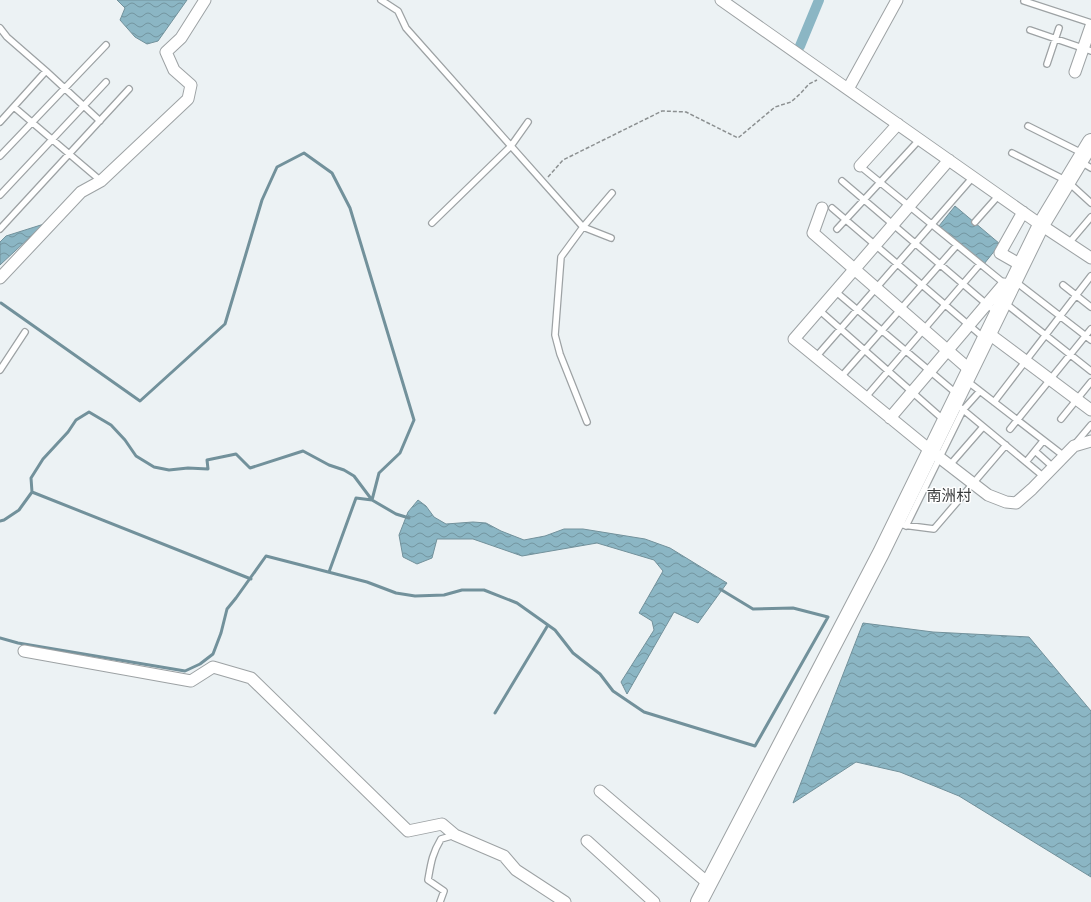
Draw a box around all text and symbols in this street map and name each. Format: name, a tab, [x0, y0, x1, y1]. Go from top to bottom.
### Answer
district label: 南洲村	[926, 486, 972, 504]

